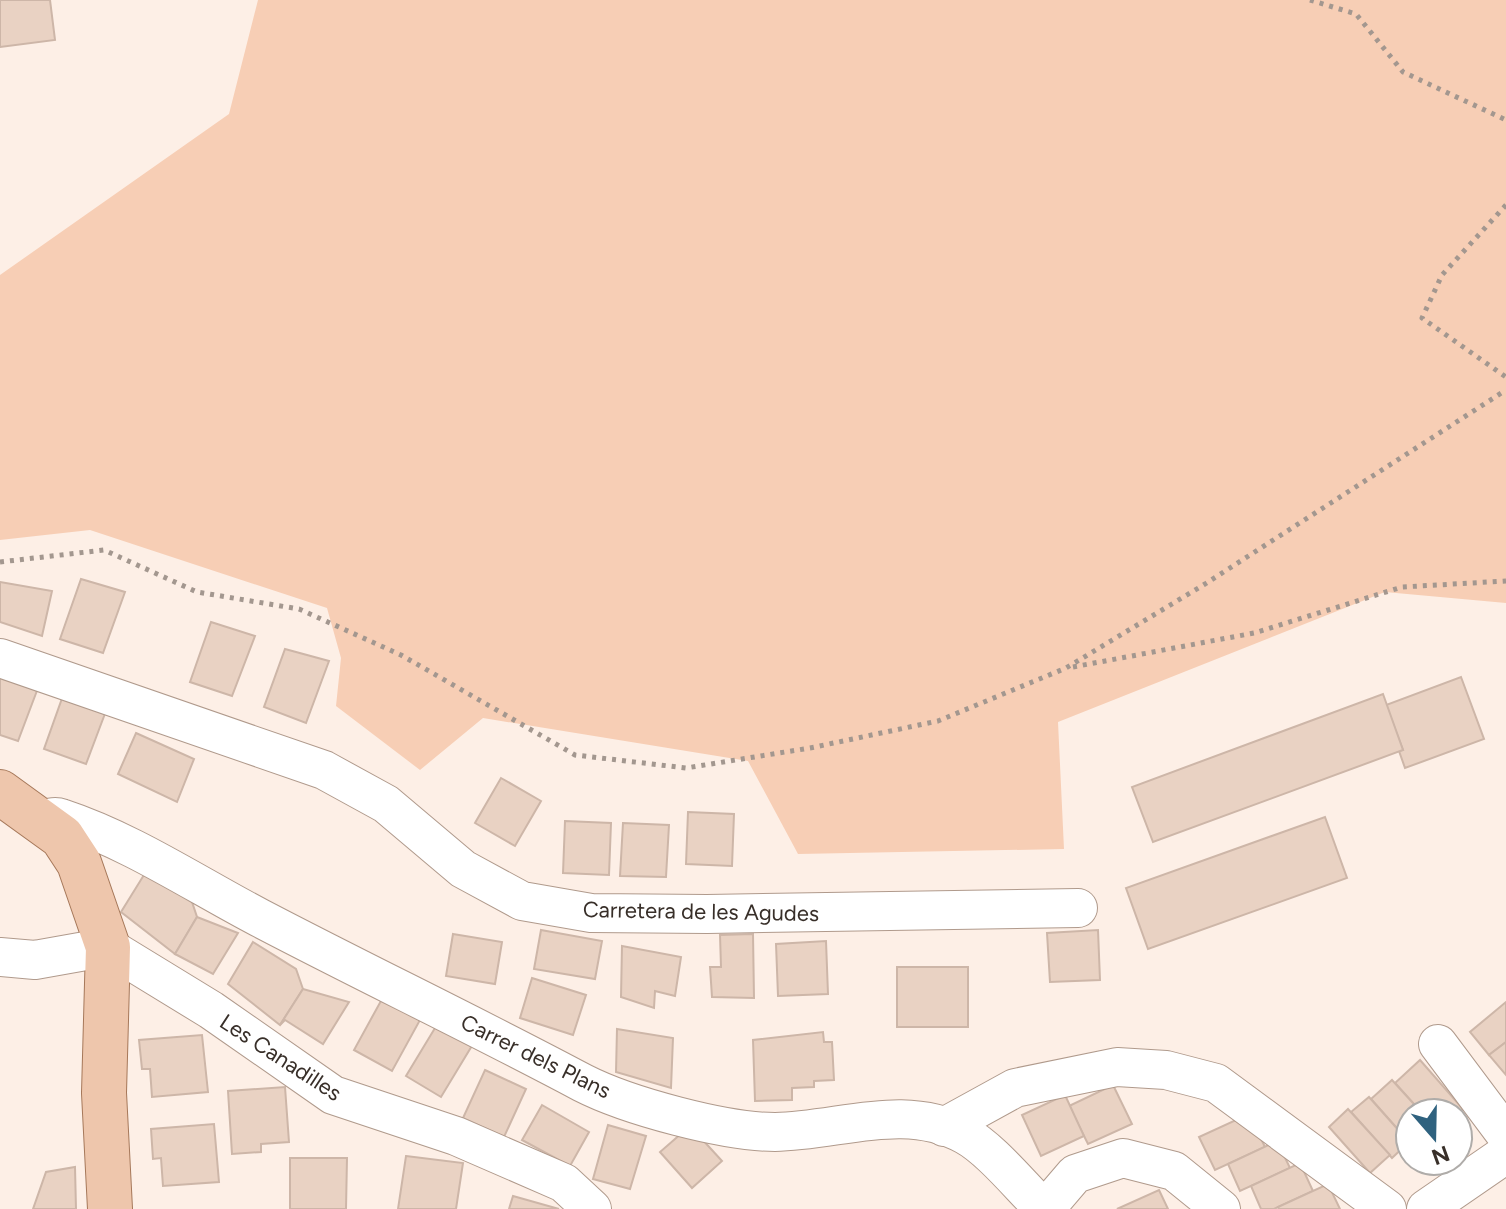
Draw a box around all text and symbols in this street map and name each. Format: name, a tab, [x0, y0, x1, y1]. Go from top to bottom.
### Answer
street label: Carretera de les Agudes	[583, 896, 819, 927]
street label: Les Canadilles	[215, 1008, 347, 1107]
street label: Carrer dels Plans	[456, 1008, 615, 1104]
north arrow	[1394, 1097, 1474, 1177]
text: N	[1428, 1140, 1453, 1171]

